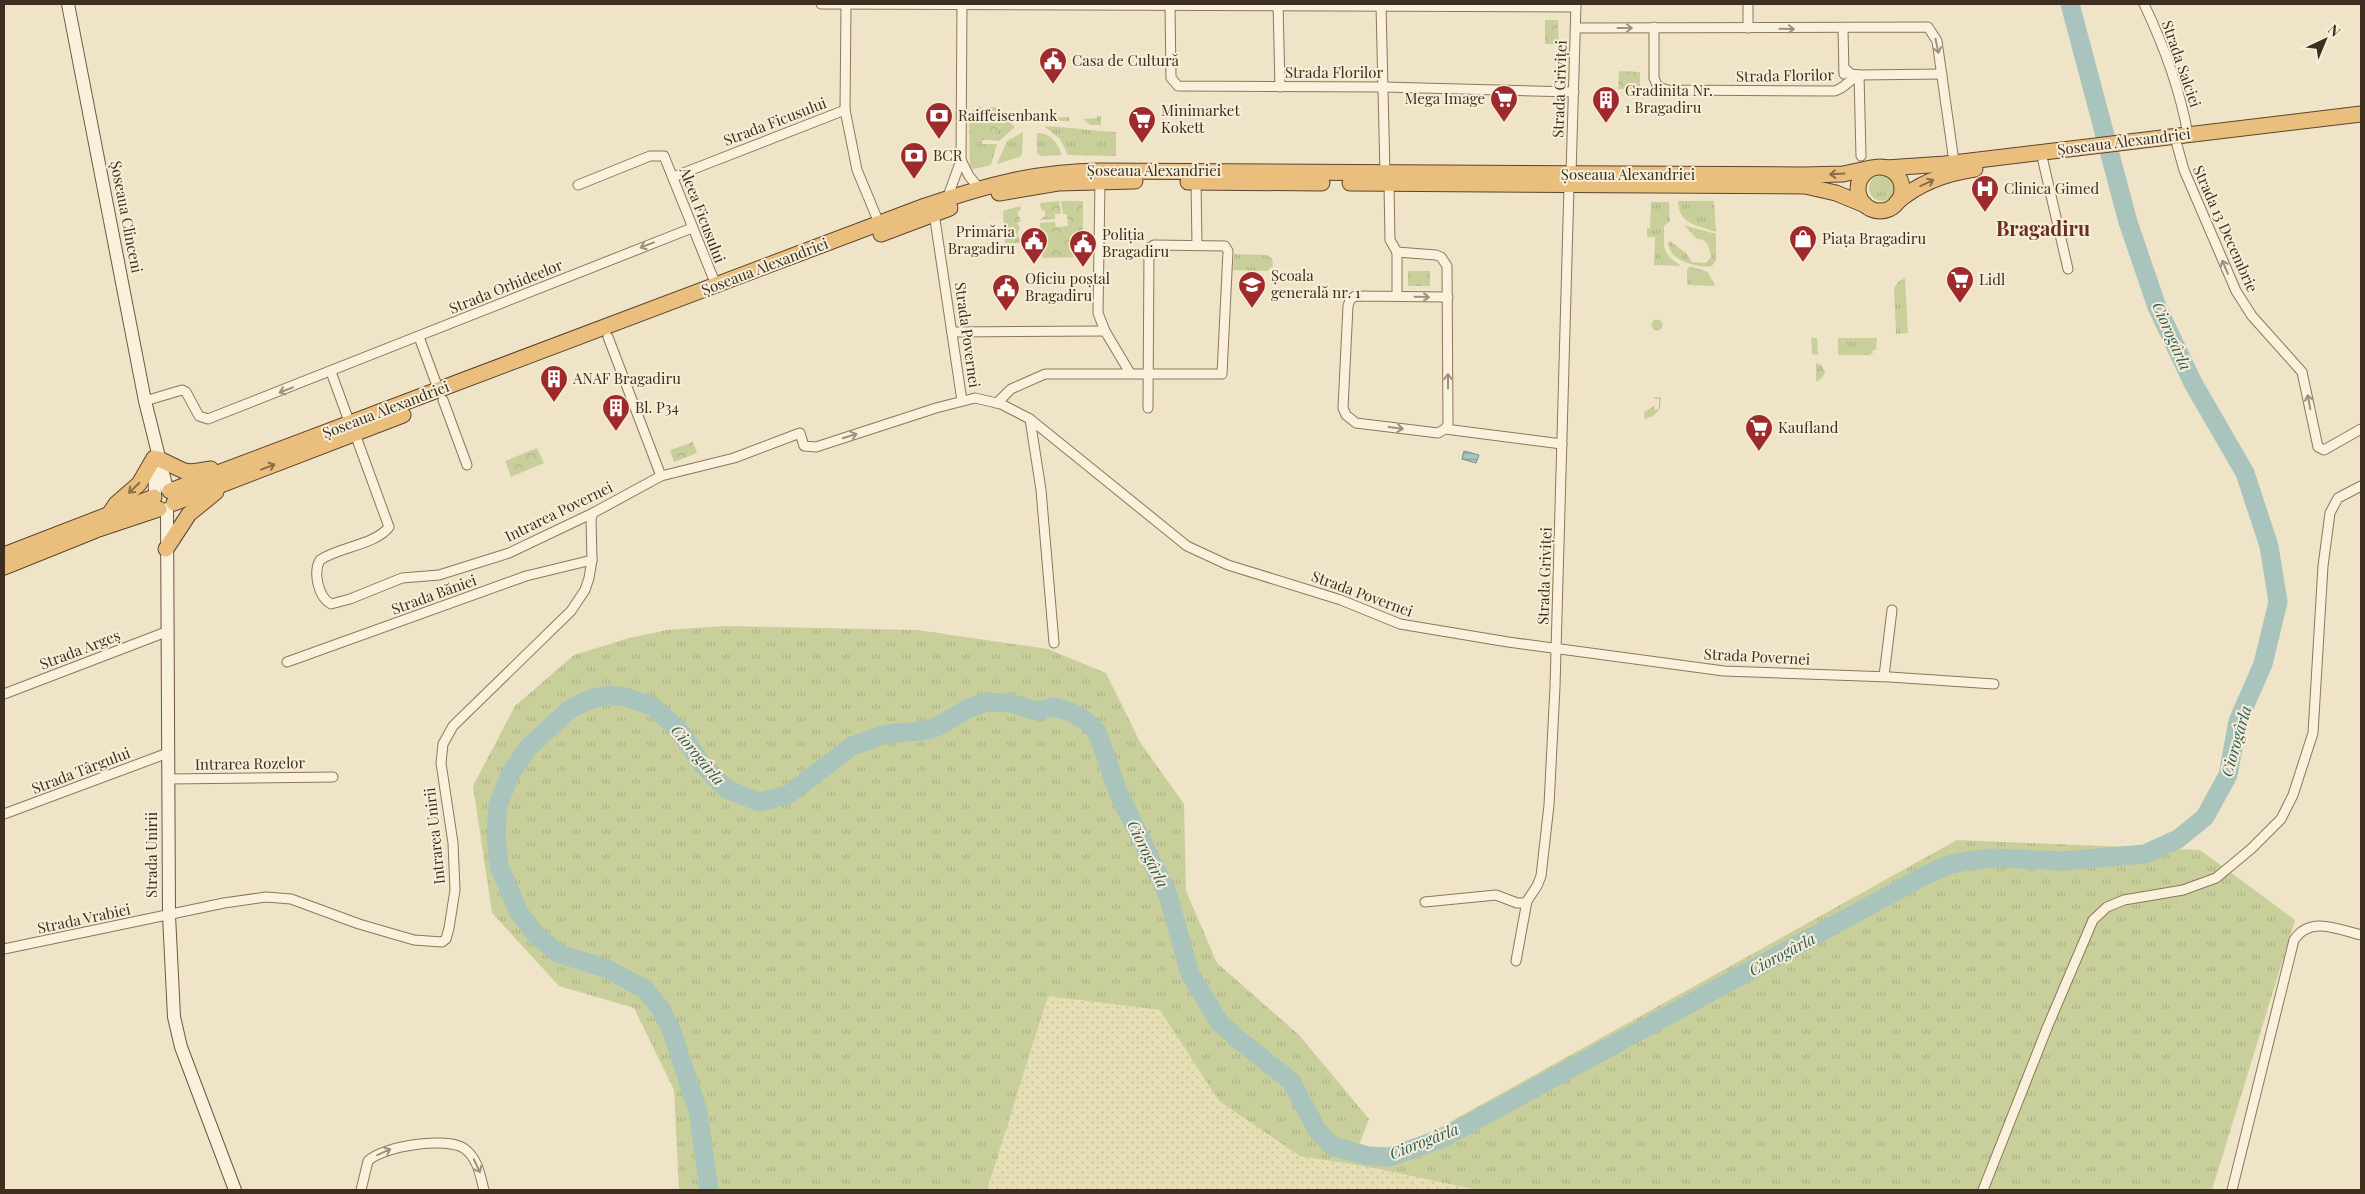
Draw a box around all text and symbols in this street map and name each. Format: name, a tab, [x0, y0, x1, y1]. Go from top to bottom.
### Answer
north arrow	[2300, 15, 2350, 65]
street label: Strada Salciei	[2158, 18, 2206, 110]
text: N	[2324, 20, 2345, 41]
one-way arrow	[1616, 23, 1632, 33]
one-way arrow	[1779, 24, 1795, 33]
one-way arrow	[1933, 37, 1942, 53]
street label: Strada Griviței	[1547, 39, 1571, 138]
public building icon: Casa de Cultură	[1038, 46, 1068, 85]
place label: Casa de Cultură	[1072, 50, 1180, 70]
street label: Strada Florilor	[1285, 62, 1383, 82]
street label: Strada Florilor	[1736, 64, 1835, 86]
place label: Gradinita Nr. 1 Bragadiru	[1625, 80, 1713, 117]
supermarket icon: Mega Image	[1489, 84, 1519, 123]
building icon: Gradinita Nr. 1 Bragadiru	[1591, 85, 1621, 124]
place label: Mega Image	[1405, 88, 1485, 108]
street label: Strada Ficusului	[720, 92, 830, 150]
place label: Minimarket Kokett	[1161, 100, 1240, 137]
bank icon: Raiffeisenbank	[924, 101, 954, 140]
place label: Raiffeisenbank	[958, 105, 1058, 125]
supermarket icon: Minimarket Kokett	[1127, 105, 1157, 144]
street label: Șoseaua Alexandriei	[2056, 123, 2192, 159]
bank icon: BCR	[899, 141, 929, 180]
place label: BCR	[933, 145, 963, 165]
street label: Șoseaua Clinceni	[106, 159, 148, 275]
street label: Șoseaua Alexandriei	[1087, 160, 1222, 180]
street label: Strada 13 Decembrie	[2189, 162, 2263, 295]
street label: Aleea Ficusului	[675, 163, 731, 266]
street label: Șoseaua Alexandriei	[1561, 164, 1696, 184]
one-way arrow	[1830, 170, 1846, 179]
hospital icon: Clinica Gimed	[1970, 174, 2000, 213]
one-way arrow	[1919, 178, 1934, 187]
place label: Clinica Gimed	[2004, 178, 2100, 198]
district label: Bragadiru	[1996, 214, 2090, 241]
place label: Primăria Bragadiru	[948, 221, 1016, 258]
place label: Poliția Bragadiru	[1102, 224, 1169, 261]
shop icon: Piața Bragadiru	[1788, 224, 1818, 263]
public building icon: Primăria Bragadiru	[1019, 226, 1049, 265]
place label: Piața Bragadiru	[1822, 228, 1926, 248]
public building icon: Poliția Bragadiru	[1068, 229, 1098, 268]
street label: Șoseaua Alexandriei	[698, 232, 831, 299]
one-way arrow	[640, 241, 655, 251]
street label: Strada Orhideelor	[446, 254, 566, 318]
one-way arrow	[2219, 260, 2229, 275]
place label: Școala generală nr. 1	[1271, 265, 1361, 302]
supermarket icon: Lidl	[1945, 265, 1975, 304]
place label: Oficiu poștal Bragadiru	[1025, 268, 1110, 305]
place label: Lidl	[1979, 269, 2005, 289]
school or university icon: Școala generală nr. 1	[1237, 270, 1267, 309]
public building icon: Oficiu poștal Bragadiru	[991, 273, 1021, 312]
street label: Strada Povernei	[951, 281, 985, 390]
one-way arrow	[1414, 292, 1430, 301]
water label: Ciorogârla	[2148, 298, 2197, 373]
building icon: ANAF Bragadiru	[539, 364, 569, 403]
place label: ANAF Bragadiru	[572, 368, 681, 388]
one-way arrow	[1443, 373, 1453, 390]
street label: Șoseaua Alexandriei	[319, 375, 452, 442]
one-way arrow	[279, 385, 294, 395]
building icon: Bl. P34	[601, 393, 631, 432]
one-way arrow	[2304, 394, 2314, 410]
place label: Bl. P34	[635, 397, 679, 417]
supermarket icon: Kaufland	[1744, 413, 1774, 452]
place label: Kaufland	[1778, 417, 1839, 437]
one-way arrow	[1388, 423, 1404, 433]
one-way arrow	[842, 431, 858, 441]
one-way arrow	[260, 462, 275, 471]
street label: Intrarea Povernei	[501, 476, 616, 546]
one-way arrow	[128, 482, 141, 494]
street label: Strada Griviței	[1532, 526, 1556, 625]
street label: Strada Povernei	[1309, 565, 1416, 621]
street label: Strada Băniei	[388, 569, 480, 619]
street label: Strada Argeș	[36, 625, 123, 674]
street label: Strada Povernei	[1703, 643, 1811, 669]
water label: Ciorogârla	[2215, 703, 2256, 779]
water label: Ciorogârla	[667, 720, 730, 789]
street label: Strada Târgului	[28, 742, 133, 798]
street label: Intrarea Rozelor	[195, 752, 306, 774]
street label: Intrarea Unirii	[419, 786, 449, 886]
street label: Strada Unirii	[141, 811, 161, 898]
water label: Ciorogârla	[1123, 816, 1174, 891]
street label: Strada Vrabiei	[35, 898, 133, 938]
water label: Ciorogârla	[1745, 927, 1819, 980]
water label: Ciorogârla	[1386, 1118, 1462, 1163]
one-way arrow	[376, 1146, 391, 1156]
one-way arrow	[472, 1158, 482, 1173]

